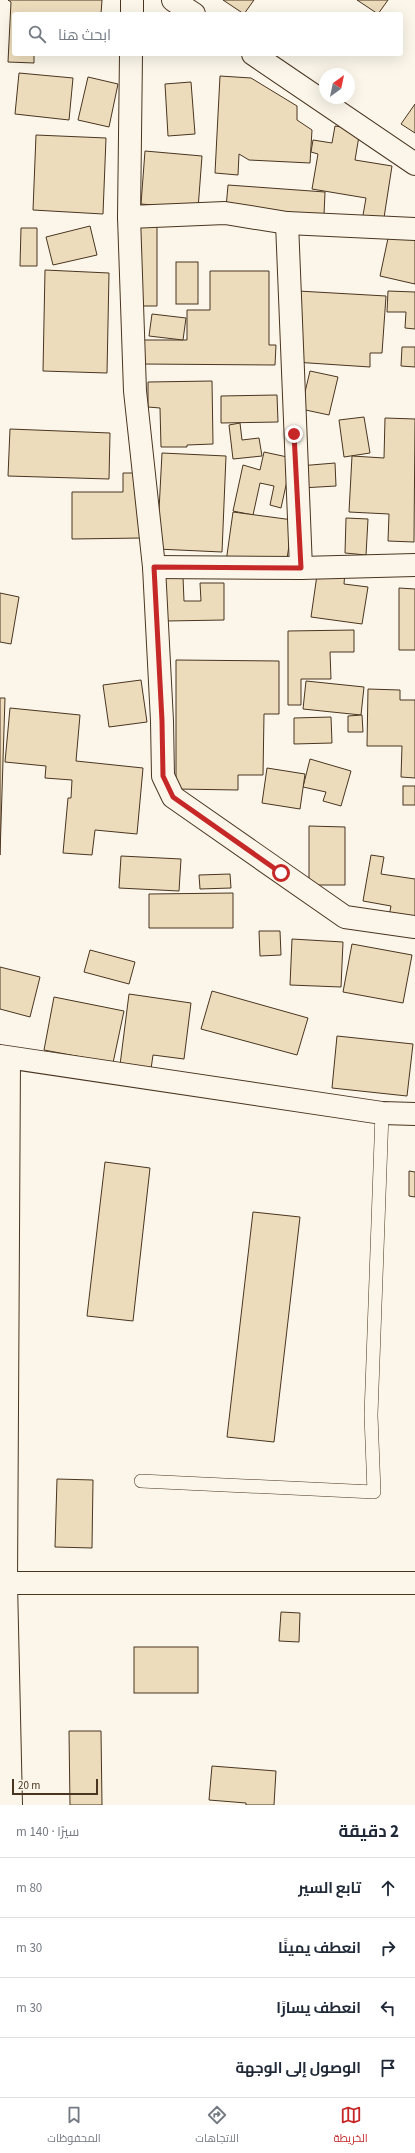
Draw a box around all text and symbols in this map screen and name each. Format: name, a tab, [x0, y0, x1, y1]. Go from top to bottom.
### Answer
search box	[12, 12, 403, 56]
icon: search	[26, 23, 48, 45]
text: ابحث هنا	[58, 25, 111, 46]
north arrow	[319, 68, 355, 104]
route end	[285, 425, 303, 443]
route start	[272, 864, 290, 882]
scale bar	[12, 1777, 98, 1796]
text: 20 m	[18, 1778, 40, 1793]
text: 2 دقيقة	[339, 1820, 399, 1844]
text: سيرًا · 140 m	[16, 1823, 79, 1841]
icon: ahead	[377, 1877, 399, 1899]
text: تابع السير	[298, 1878, 361, 1899]
text: 80 m	[16, 1879, 42, 1897]
icon: right	[377, 1937, 399, 1959]
text: انعطف يمينًا	[278, 1938, 361, 1959]
text: 30 m	[16, 1939, 42, 1957]
icon: left	[377, 1997, 399, 2019]
text: انعطف يسارًا	[276, 1998, 361, 2019]
text: 30 m	[16, 1999, 42, 2017]
icon: arrive	[377, 2057, 399, 2079]
text: الوصول إلى الوجهة	[235, 2058, 361, 2079]
tab: المحفوظات	[47, 2104, 101, 2148]
tab: الاتجاهات	[195, 2104, 239, 2148]
tab: الخريطة	[333, 2104, 368, 2148]

